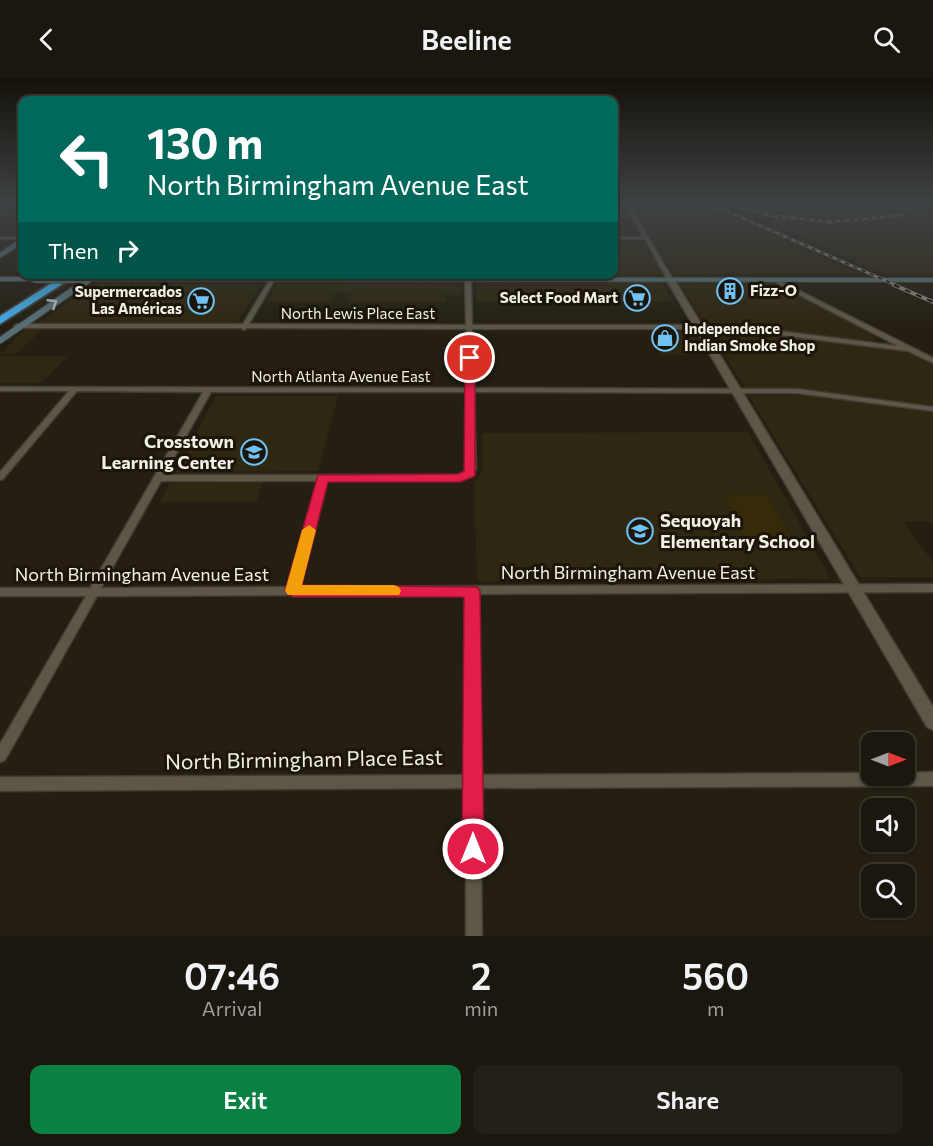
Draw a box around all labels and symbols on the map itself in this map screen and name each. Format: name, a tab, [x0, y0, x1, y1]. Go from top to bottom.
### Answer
building icon: Fizz-O	[715, 276, 745, 306]
place label: Fizz-O	[750, 281, 797, 299]
place label: Supermercados Las Américas	[75, 282, 182, 317]
supermarket icon: Select Food Mart	[622, 283, 652, 313]
supermarket icon: Supermercados Las Américas	[186, 286, 216, 316]
place label: Select Food Mart	[500, 288, 618, 306]
one-way arrow	[46, 299, 57, 310]
street label: North Lewis Place East	[281, 304, 435, 322]
place label: Independence Indian Smoke Shop	[684, 319, 815, 354]
shop icon: Independence Indian Smoke Shop	[650, 323, 680, 353]
pin	[444, 332, 495, 383]
street label: North Atlanta Avenue East	[251, 367, 431, 385]
place label: Crosstown Learning Center	[101, 430, 235, 473]
school or university icon: Crosstown Learning Center	[239, 437, 269, 467]
place label: Sequoyah Elementary School	[660, 509, 815, 552]
school or university icon: Sequoyah Elementary School	[625, 516, 655, 546]
street label: North Birmingham Avenue East	[501, 561, 755, 583]
street label: North Birmingham Avenue East	[15, 563, 269, 585]
north arrow	[861, 732, 915, 786]
street label: North Birmingham Place East	[165, 744, 443, 773]
position arrow	[441, 817, 505, 881]

